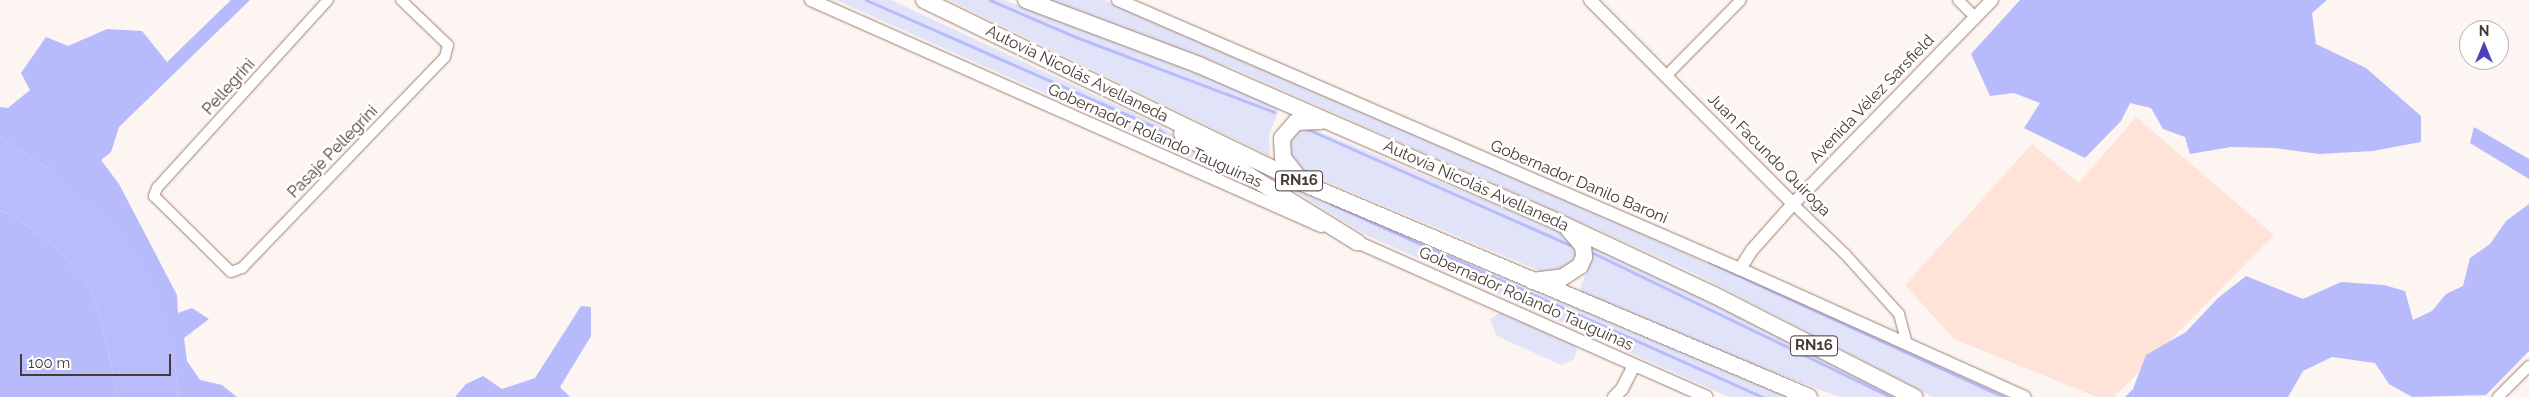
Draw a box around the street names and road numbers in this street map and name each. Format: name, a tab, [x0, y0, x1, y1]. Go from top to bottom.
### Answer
street label: Autovía Nicolás Avellaneda	[982, 21, 1172, 127]
street label: Avenida Vélez Sarsfield	[1805, 31, 1939, 167]
street label: Pellegrini	[199, 55, 259, 119]
street label: Gobernador Rolando Tauguinas	[1044, 80, 1266, 192]
street label: Juan Facundo Quiroga	[1704, 90, 1834, 220]
street label: Pasaje Pellegrini	[284, 102, 382, 202]
street label: Autovía Nicolás Avellaneda	[1380, 136, 1572, 236]
street label: Gobernador Danilo Baroni	[1487, 136, 1671, 228]
road number: RN16	[1274, 168, 1324, 194]
street label: Gobernador Rolando Tauguinas	[1415, 243, 1637, 355]
road number: RN16	[1789, 334, 1839, 358]

